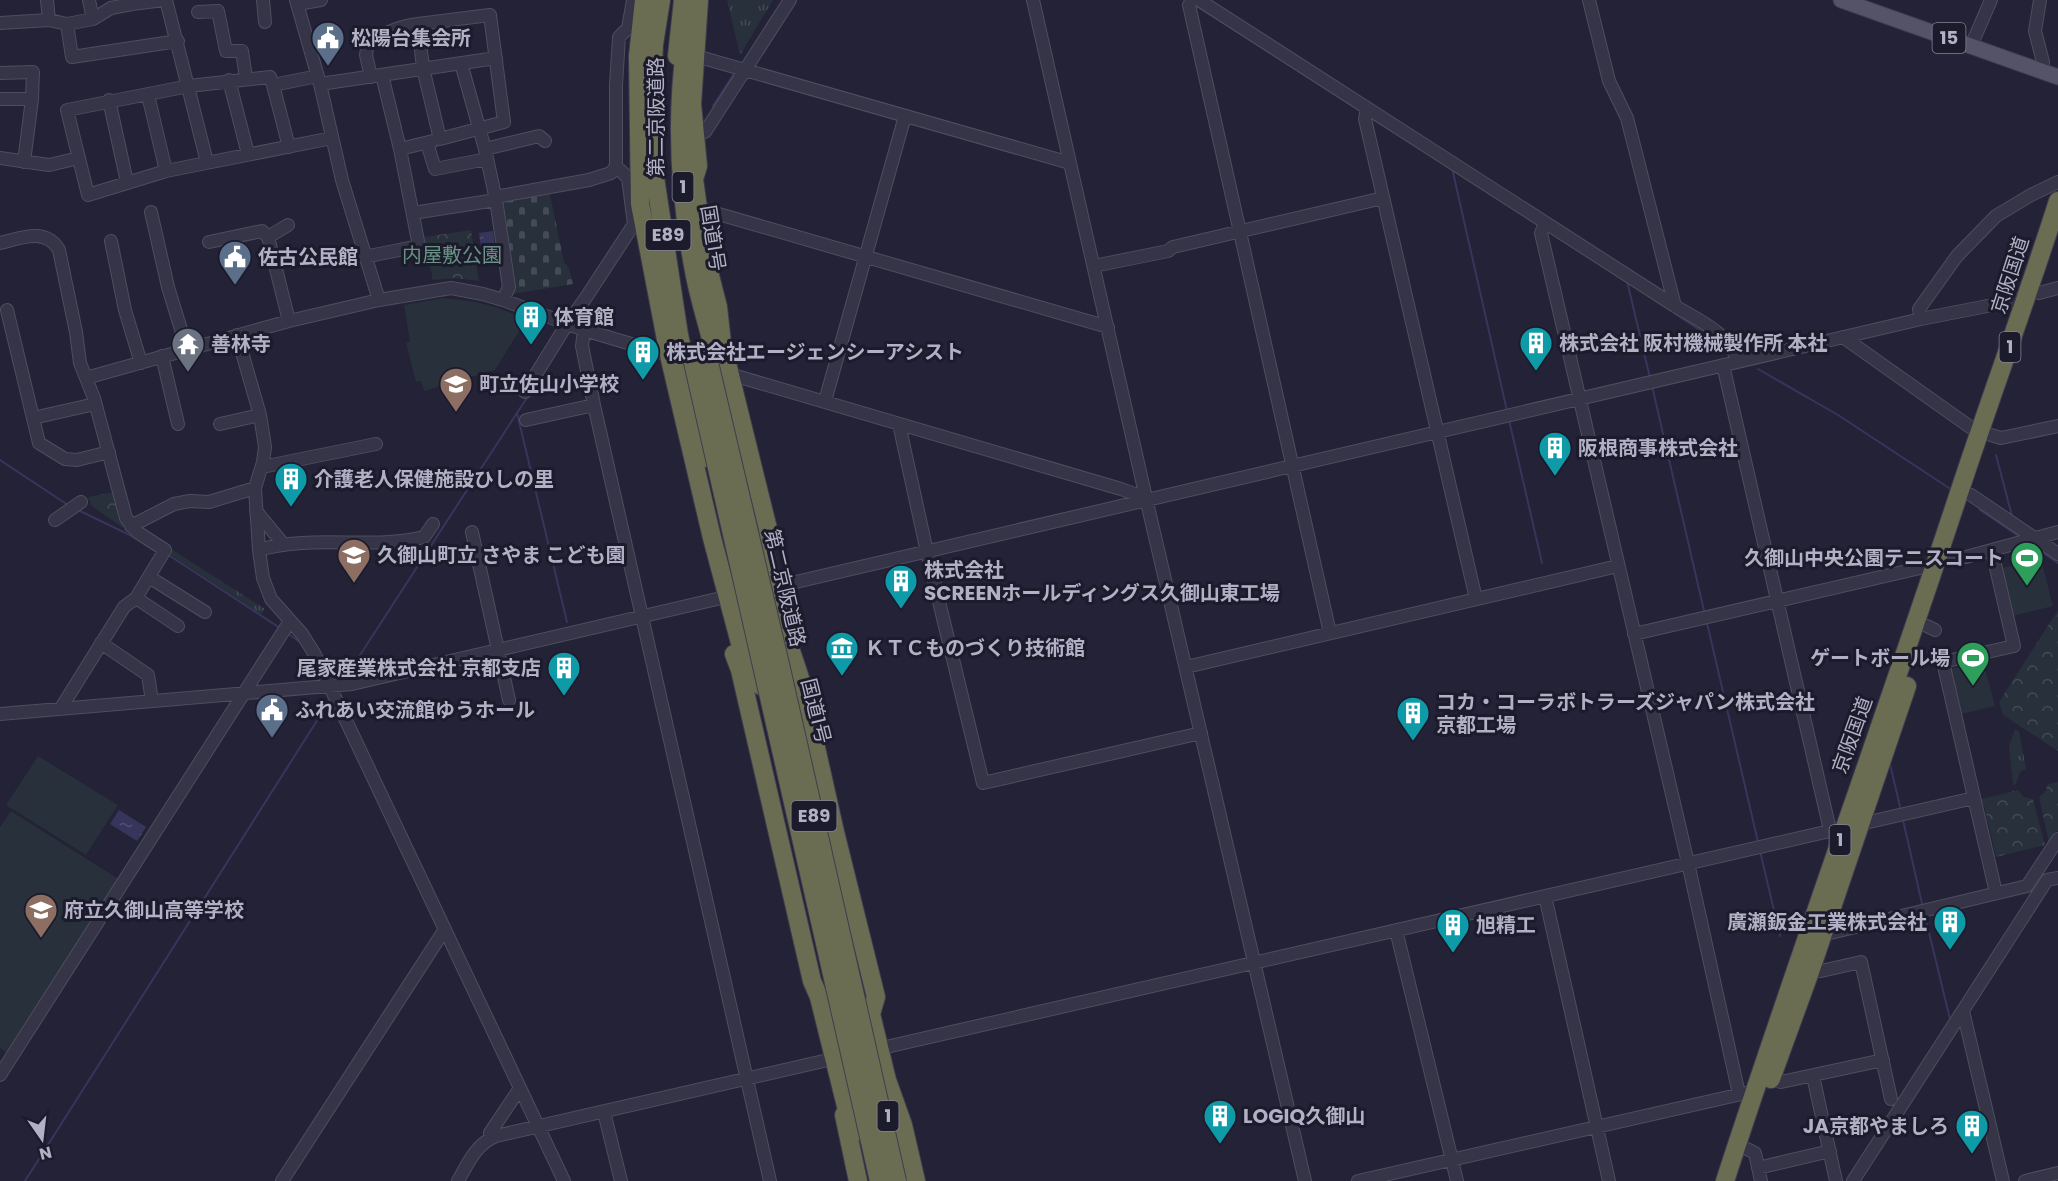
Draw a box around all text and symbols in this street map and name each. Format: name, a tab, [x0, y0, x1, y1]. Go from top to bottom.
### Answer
public building icon: 松陽台集会所	[310, 20, 346, 67]
road number: 15	[1932, 23, 1966, 53]
place label: 松陽台集会所	[351, 24, 471, 52]
street label: 第二京阪道路	[642, 57, 670, 177]
road number: 1	[672, 172, 694, 202]
street label: 国道1号	[694, 203, 732, 273]
road number: E89	[646, 220, 690, 250]
street label: 京阪国道	[1984, 233, 2036, 317]
public building icon: 佐古公民館	[217, 239, 253, 286]
park label: 内屋敷公園	[402, 241, 502, 269]
place label: 佐古公民館	[258, 243, 358, 271]
building icon: 体育館	[513, 299, 549, 346]
place label: 体育館	[554, 303, 614, 331]
building icon: 株式会社 阪村機械製作所 本社	[1518, 325, 1554, 372]
temple icon: 善林寺	[170, 326, 206, 373]
place label: 株式会社 阪村機械製作所 本社	[1559, 329, 1827, 357]
place label: 善林寺	[211, 330, 271, 358]
road number: 1	[2000, 332, 2020, 362]
building icon: 株式会社エージェンシーアシスト	[625, 334, 661, 381]
place label: 株式会社エージェンシーアシスト	[666, 338, 964, 366]
school or university icon: 町立佐山小学校	[438, 366, 474, 413]
place label: 町立佐山小学校	[479, 370, 619, 398]
building icon: 阪根商事株式会社	[1537, 430, 1573, 477]
place label: 阪根商事株式会社	[1578, 434, 1738, 462]
building icon: 介護老人保健施設ひしの里	[273, 461, 309, 508]
place label: 介護老人保健施設ひしの里	[314, 465, 554, 493]
street label: 第二京阪道路	[758, 526, 812, 650]
school or university icon: 久御山町立 さやま こども園	[336, 537, 372, 584]
sports icon: 久御山中央公園テニスコート	[2009, 540, 2045, 587]
place label: 久御山町立 さやま こども園	[377, 541, 625, 569]
place label: 久御山中央公園テニスコート	[1744, 544, 2004, 572]
place label: 株式会社 SCREENホールディングス久御山東工場	[924, 556, 1280, 607]
building icon: 株式会社 SCREENホールディングス久御山東工場	[883, 563, 919, 610]
museum icon: ＫＴＣものづくり技術館	[824, 630, 860, 677]
place label: ＫＴＣものづくり技術館	[865, 634, 1085, 662]
sports icon: ゲートボール場	[1955, 640, 1991, 687]
place label: ゲートボール場	[1810, 644, 1950, 672]
building icon: 尾家産業株式会社 京都支店	[546, 650, 582, 697]
place label: 尾家産業株式会社 京都支店	[297, 654, 541, 682]
street label: 国道1号	[794, 675, 838, 747]
place label: コカ・コーラボトラーズジャパン株式会社 京都工場	[1436, 688, 1815, 739]
public building icon: ふれあい交流館ゆうホール	[254, 692, 290, 739]
street label: 京阪国道	[1825, 693, 1879, 777]
building icon: コカ・コーラボトラーズジャパン株式会社 京都工場	[1395, 695, 1431, 742]
place label: ふれあい交流館ゆうホール	[295, 696, 535, 724]
road number: E89	[792, 801, 836, 831]
road number: 1	[1830, 825, 1850, 855]
school or university icon: 府立久御山高等学校	[23, 892, 59, 939]
place label: 府立久御山高等学校	[64, 896, 244, 924]
building icon: 廣瀬鈑金工業株式会社	[1932, 904, 1968, 951]
building icon: 旭精工	[1435, 907, 1471, 954]
place label: 廣瀬鈑金工業株式会社	[1727, 908, 1927, 936]
place label: 旭精工	[1476, 911, 1536, 939]
building icon: LOGIQ久御山	[1202, 1098, 1238, 1145]
road number: 1	[878, 1101, 898, 1131]
place label: LOGIQ久御山	[1243, 1102, 1365, 1130]
building icon: JA京都やましろ	[1954, 1108, 1990, 1155]
north arrow	[12, 1109, 72, 1169]
place label: JA京都やましろ	[1803, 1112, 1949, 1140]
text: N	[37, 1140, 54, 1166]

